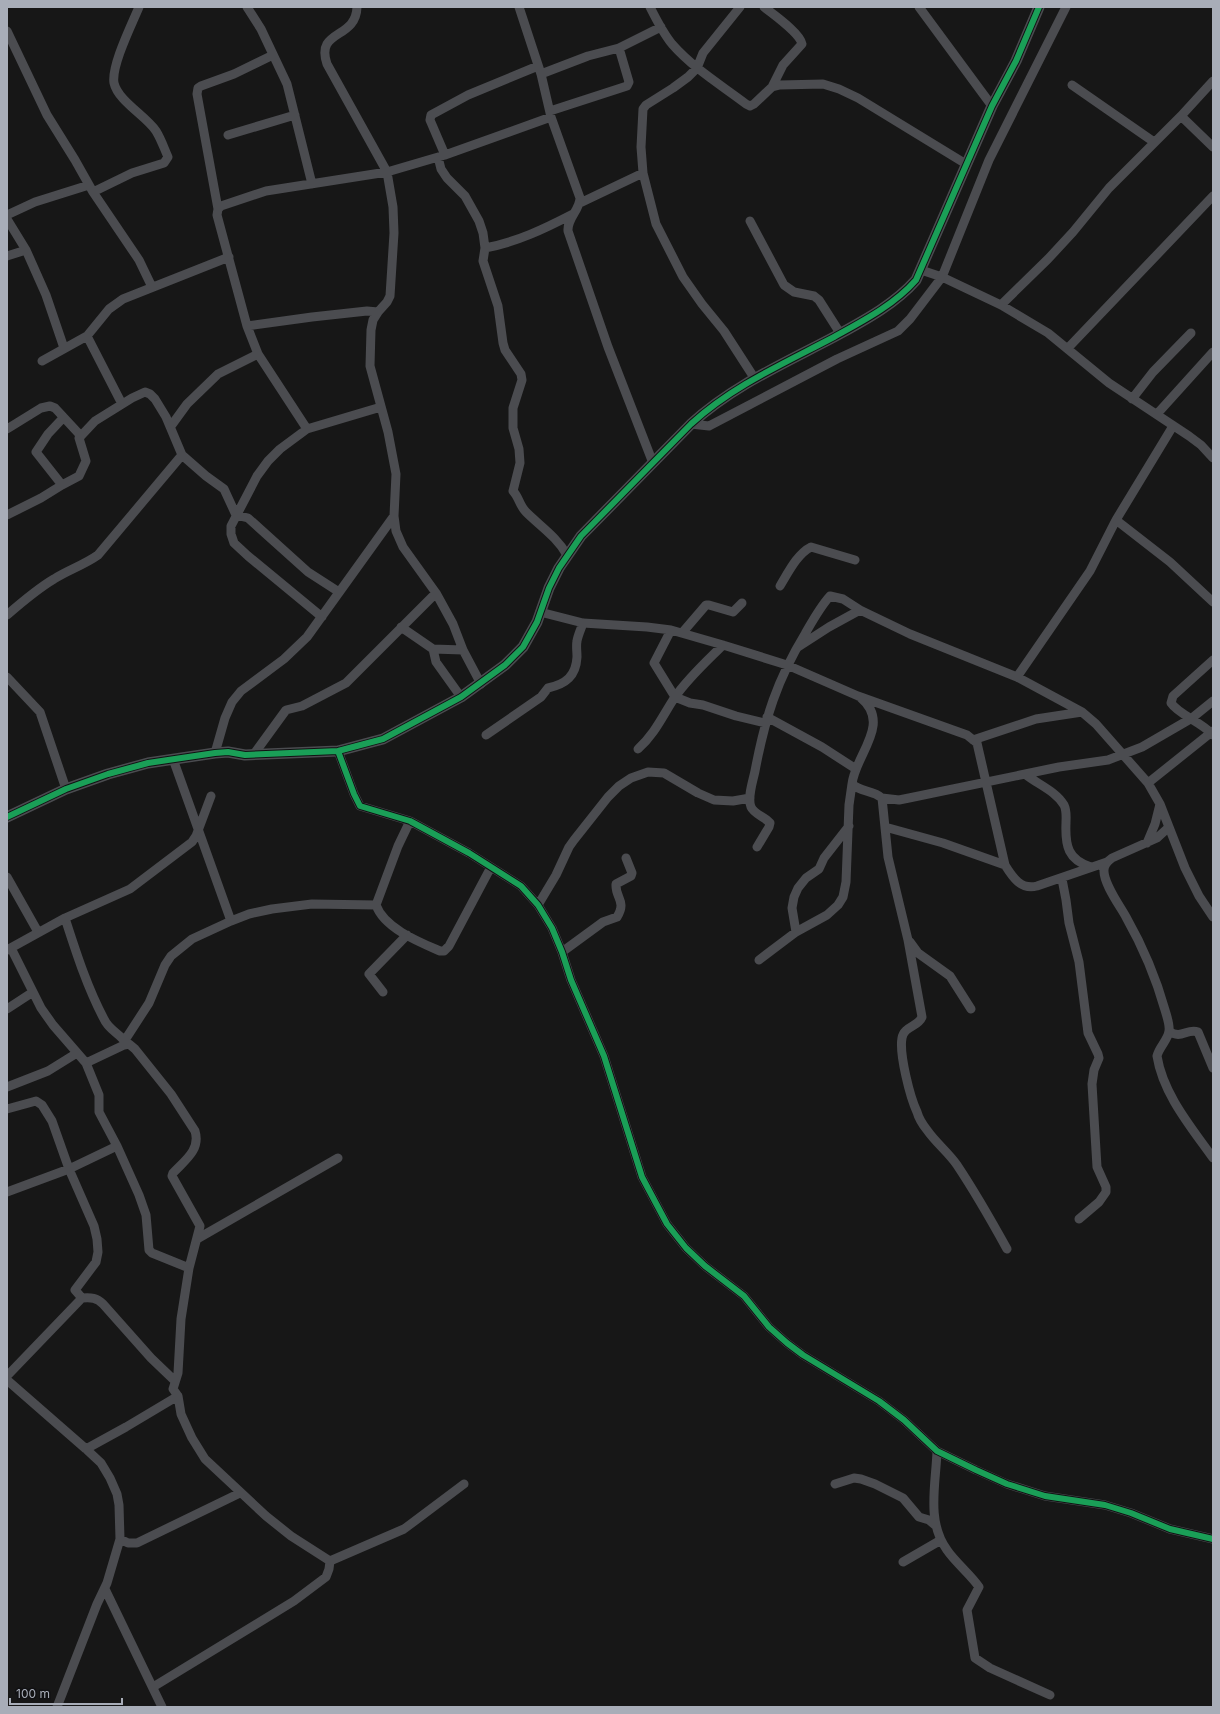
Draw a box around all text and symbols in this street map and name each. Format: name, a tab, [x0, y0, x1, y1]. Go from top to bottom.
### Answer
scale bar	[10, 1680, 122, 1706]
text: 100 m	[16, 1686, 50, 1701]

